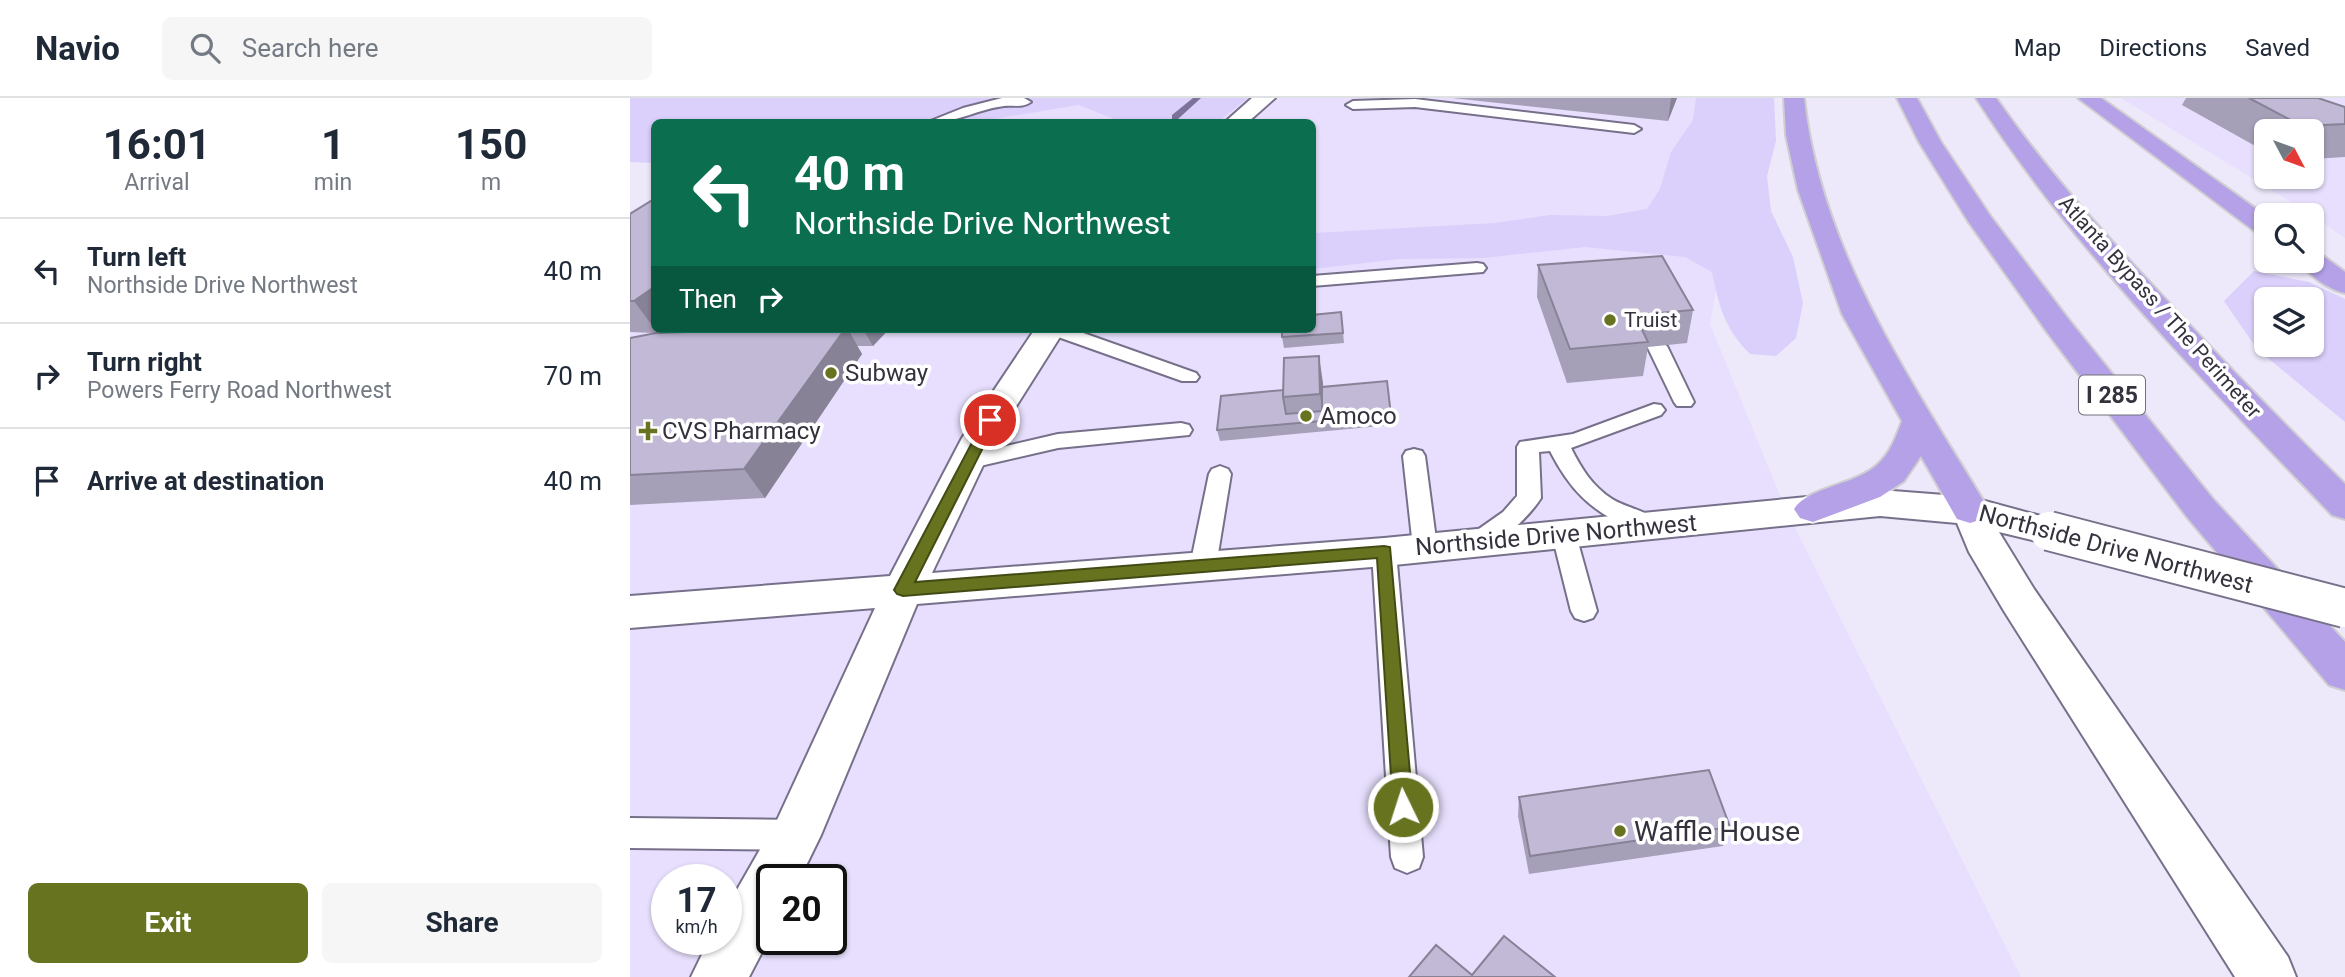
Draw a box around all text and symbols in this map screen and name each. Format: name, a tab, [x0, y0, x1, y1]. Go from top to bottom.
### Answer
search box	[162, 17, 652, 80]
text: Navio	[35, 29, 120, 68]
icon: search	[186, 29, 224, 67]
text: Search here	[242, 33, 379, 63]
text: Map	[2014, 34, 2061, 62]
text: Directions	[2099, 34, 2207, 62]
text: Saved	[2245, 34, 2310, 62]
north arrow	[2254, 119, 2324, 189]
map controls	[2254, 119, 2324, 357]
text: 16:01	[103, 120, 211, 169]
text: 1	[321, 120, 345, 169]
text: 150	[455, 120, 527, 169]
text: 40 m	[794, 145, 905, 202]
icon: left	[679, 147, 770, 238]
text: Arrival	[124, 169, 190, 196]
text: min	[314, 169, 352, 196]
text: m	[481, 169, 501, 196]
street label: Atlanta Bypass / The Perimeter	[2054, 191, 2266, 423]
button: search	[2254, 203, 2324, 273]
text: Northside Drive Northwest	[794, 204, 1171, 242]
text: Turn left	[87, 242, 186, 272]
icon: left	[28, 252, 66, 290]
text: 40 m	[544, 256, 602, 286]
text: Northside Drive Northwest	[87, 272, 358, 299]
icon: right	[751, 280, 789, 318]
text: Then	[679, 284, 737, 314]
button: layers	[2254, 287, 2324, 357]
place label: Truist	[1624, 308, 1677, 332]
marker: Truist	[1602, 312, 1618, 328]
text: Turn right	[87, 347, 202, 377]
icon: right	[28, 357, 66, 395]
place label: Subway	[845, 359, 929, 387]
text: 70 m	[544, 361, 602, 391]
marker: Subway	[823, 365, 839, 381]
road number: I 285	[2079, 376, 2145, 414]
text: Powers Ferry Road Northwest	[87, 377, 392, 404]
pin	[960, 390, 1020, 450]
icon: arrive	[971, 401, 1009, 439]
place label: Amoco	[1320, 402, 1397, 430]
marker: Amoco	[1298, 408, 1314, 424]
place label: CVS Pharmacy	[662, 417, 821, 445]
marker: CVS Pharmacy	[640, 423, 656, 439]
icon: arrive	[28, 462, 66, 500]
text: Arrive at destination	[87, 466, 324, 496]
text: 40 m	[544, 466, 602, 496]
street label: Northside Drive Northwest	[1976, 499, 2256, 599]
street label: Northside Drive Northwest	[1414, 509, 1698, 561]
position arrow	[1366, 770, 1440, 844]
place label: Waffle House	[1634, 815, 1800, 848]
marker: Waffle House	[1612, 823, 1628, 839]
speed limit sign: 20	[756, 864, 847, 955]
text: 17	[676, 880, 717, 921]
button: Exit	[28, 883, 308, 963]
button: Share	[322, 883, 602, 963]
text: km/h	[675, 916, 718, 937]

